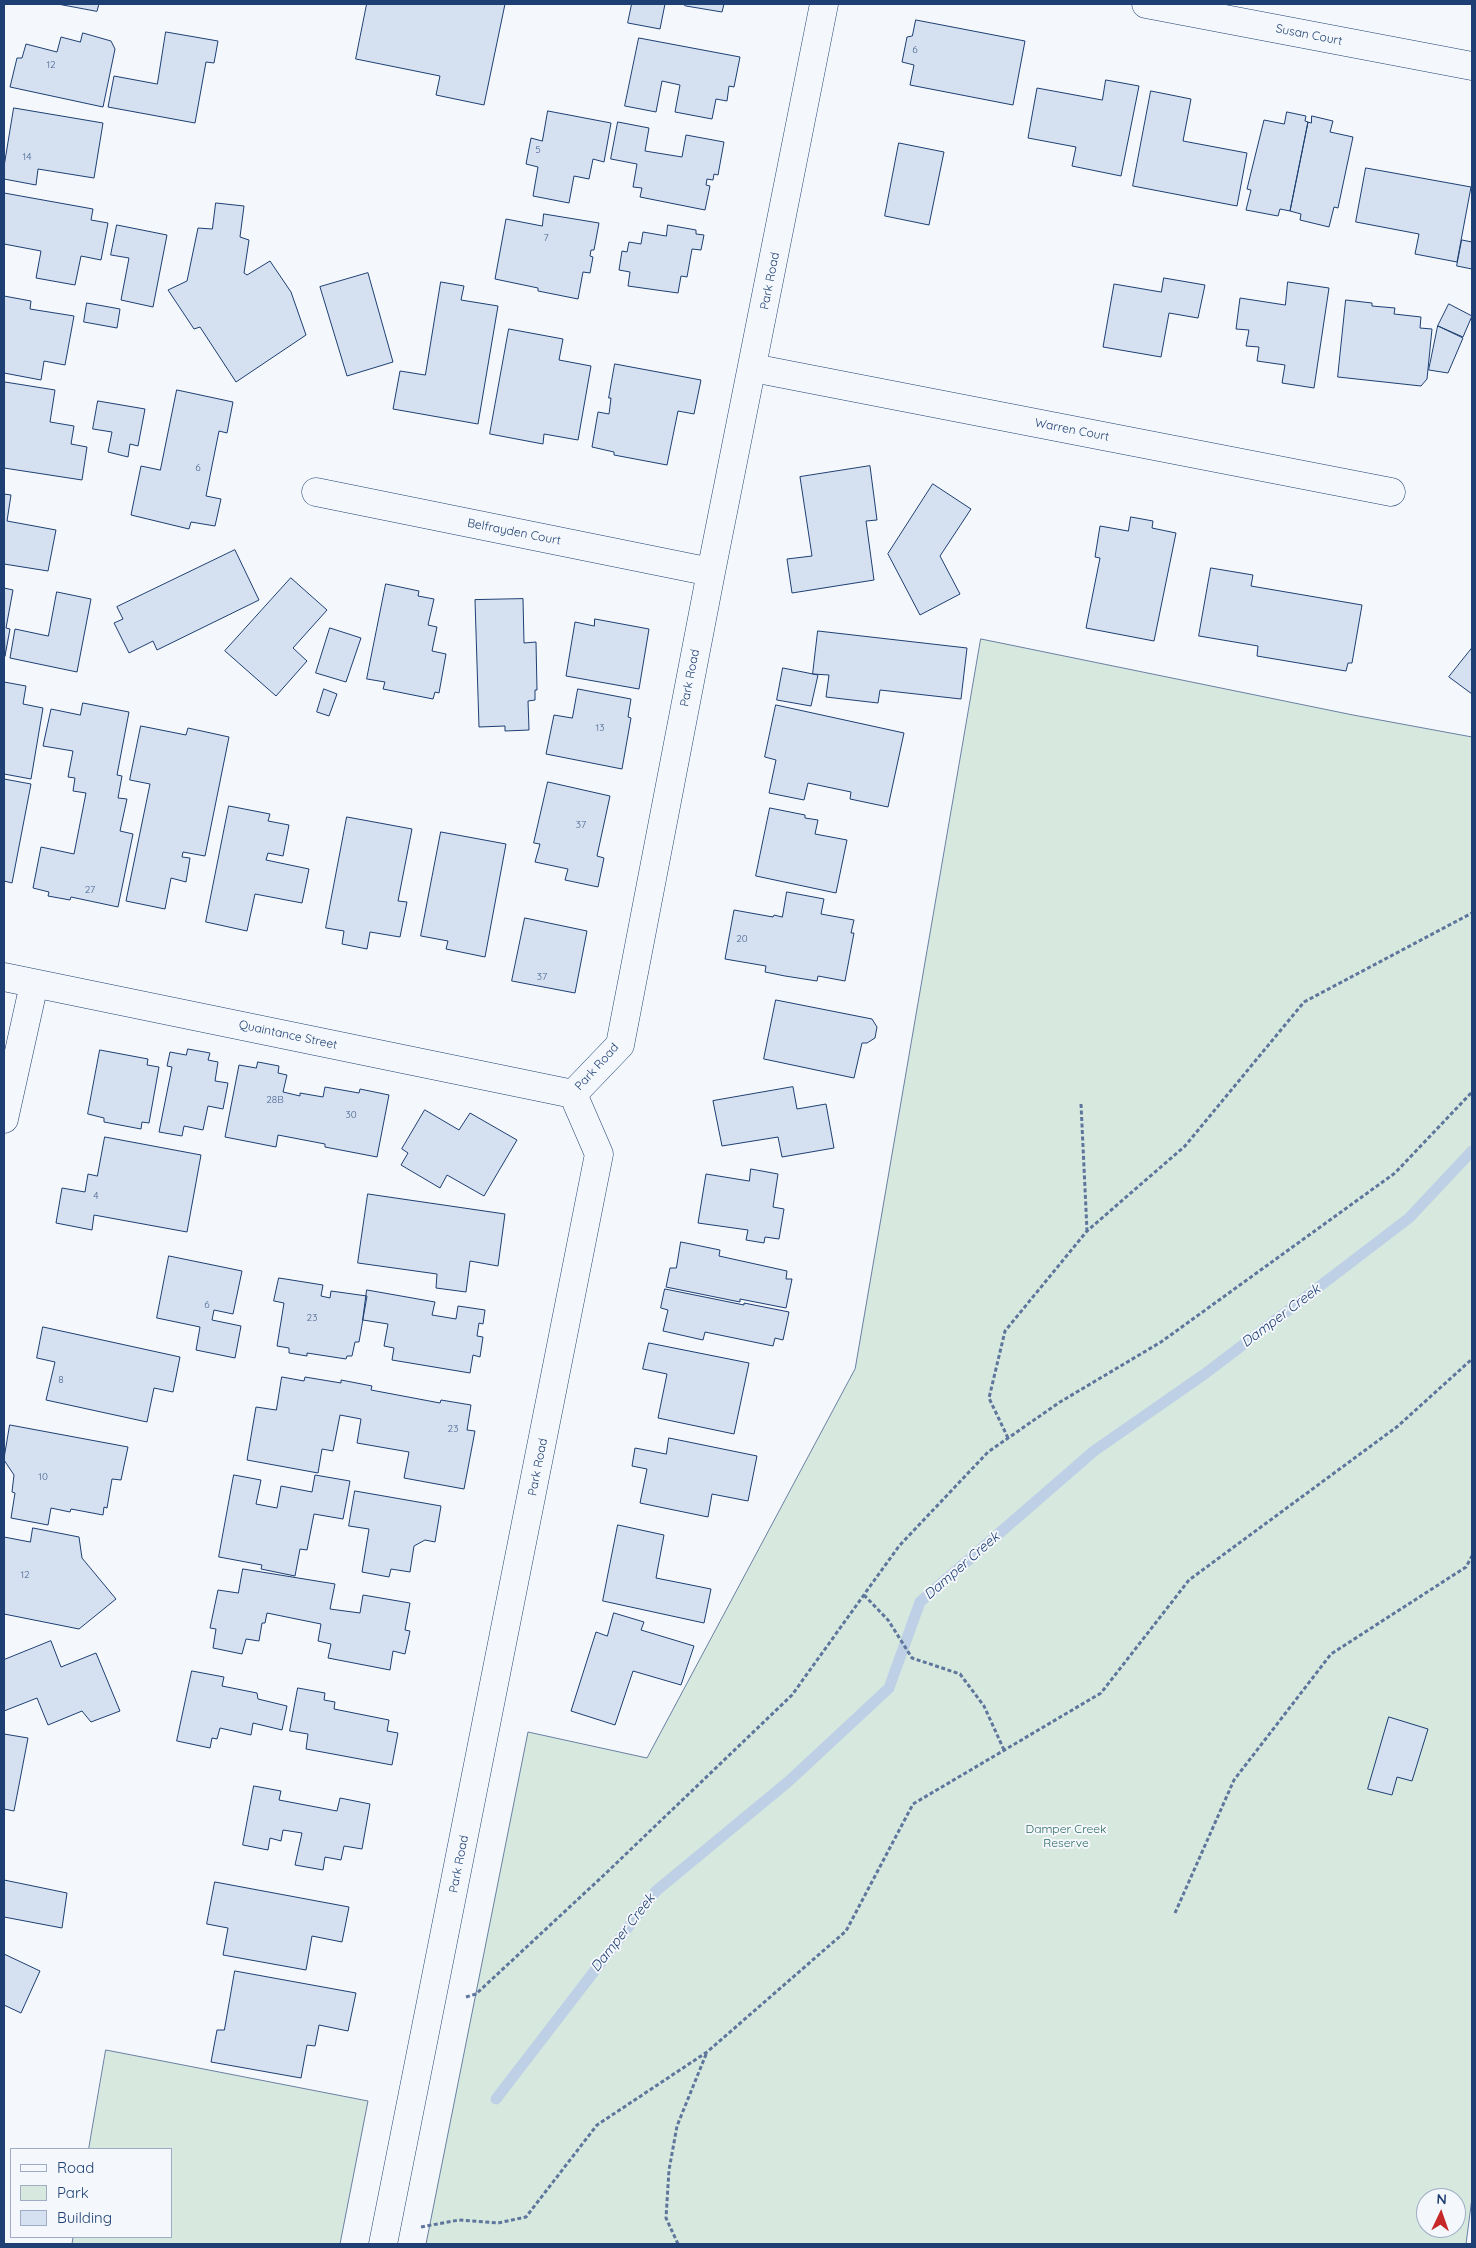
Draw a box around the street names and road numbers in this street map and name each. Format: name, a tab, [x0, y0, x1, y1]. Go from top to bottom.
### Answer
street label: Susan Court	[1275, 22, 1343, 48]
street label: Park Road	[757, 251, 783, 311]
street label: Warren Court	[1034, 416, 1110, 444]
street label: Belfrayden Court	[466, 516, 562, 548]
street label: Park Road	[677, 648, 703, 708]
street label: Quaintance Street	[237, 1018, 339, 1052]
street label: Park Road	[572, 1040, 622, 1094]
street label: Park Road	[525, 1437, 551, 1497]
street label: Park Road	[446, 1834, 472, 1894]

